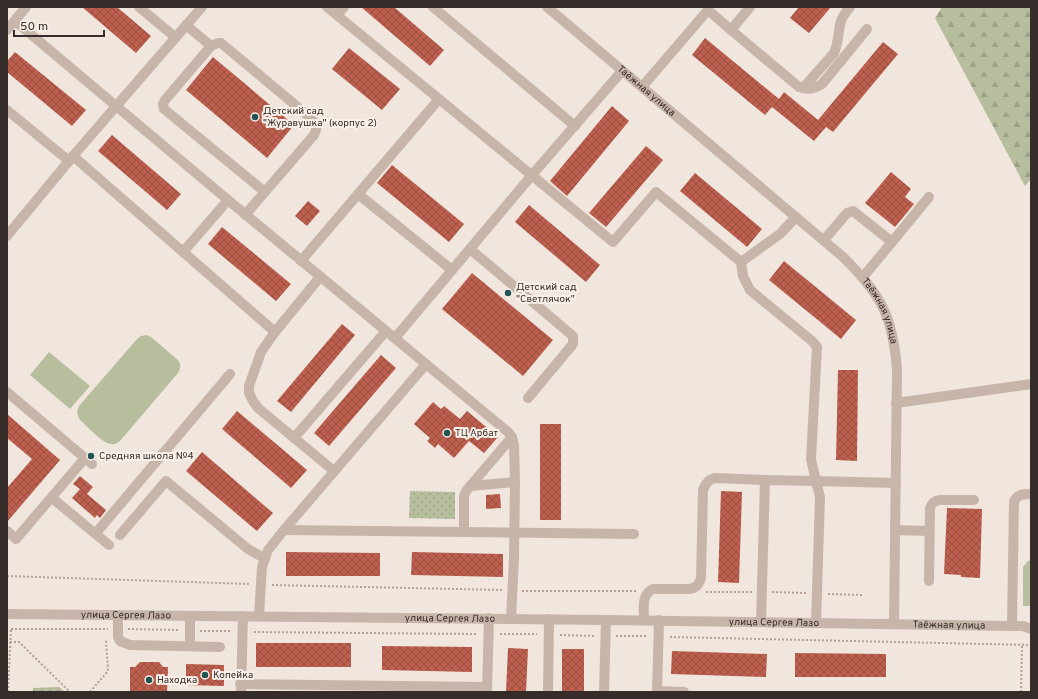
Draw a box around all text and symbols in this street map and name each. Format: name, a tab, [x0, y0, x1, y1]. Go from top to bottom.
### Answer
scale bar	[14, 12, 104, 38]
text: 50 m	[20, 19, 48, 35]
street label: Таёжная улица	[614, 62, 678, 119]
place label: Детский сад "Журавушка" (корпус 2)	[263, 105, 377, 130]
marker: Детский сад "Журавушка" (корпус 2)	[250, 112, 260, 122]
street label: Таёжная улица	[859, 275, 900, 345]
place label: Детский сад "Светлячок"	[516, 281, 577, 306]
marker: Детский сад "Светлячок"	[503, 288, 513, 298]
place label: ТЦ Арбат	[455, 427, 499, 440]
marker: ТЦ Арбат	[442, 428, 452, 438]
place label: Средняя школа №4	[99, 450, 194, 463]
marker: Средняя школа №4	[86, 451, 96, 461]
street label: улица Сергея Лазо	[81, 608, 172, 622]
street label: улица Сергея Лазо	[405, 611, 496, 625]
street label: улица Сергея Лазо	[729, 615, 820, 630]
street label: Таёжная улица	[913, 618, 985, 632]
place label: Копейка	[213, 669, 253, 682]
marker: Копейка	[200, 670, 210, 680]
place label: Находка	[157, 674, 197, 687]
marker: Находка	[144, 675, 154, 685]

